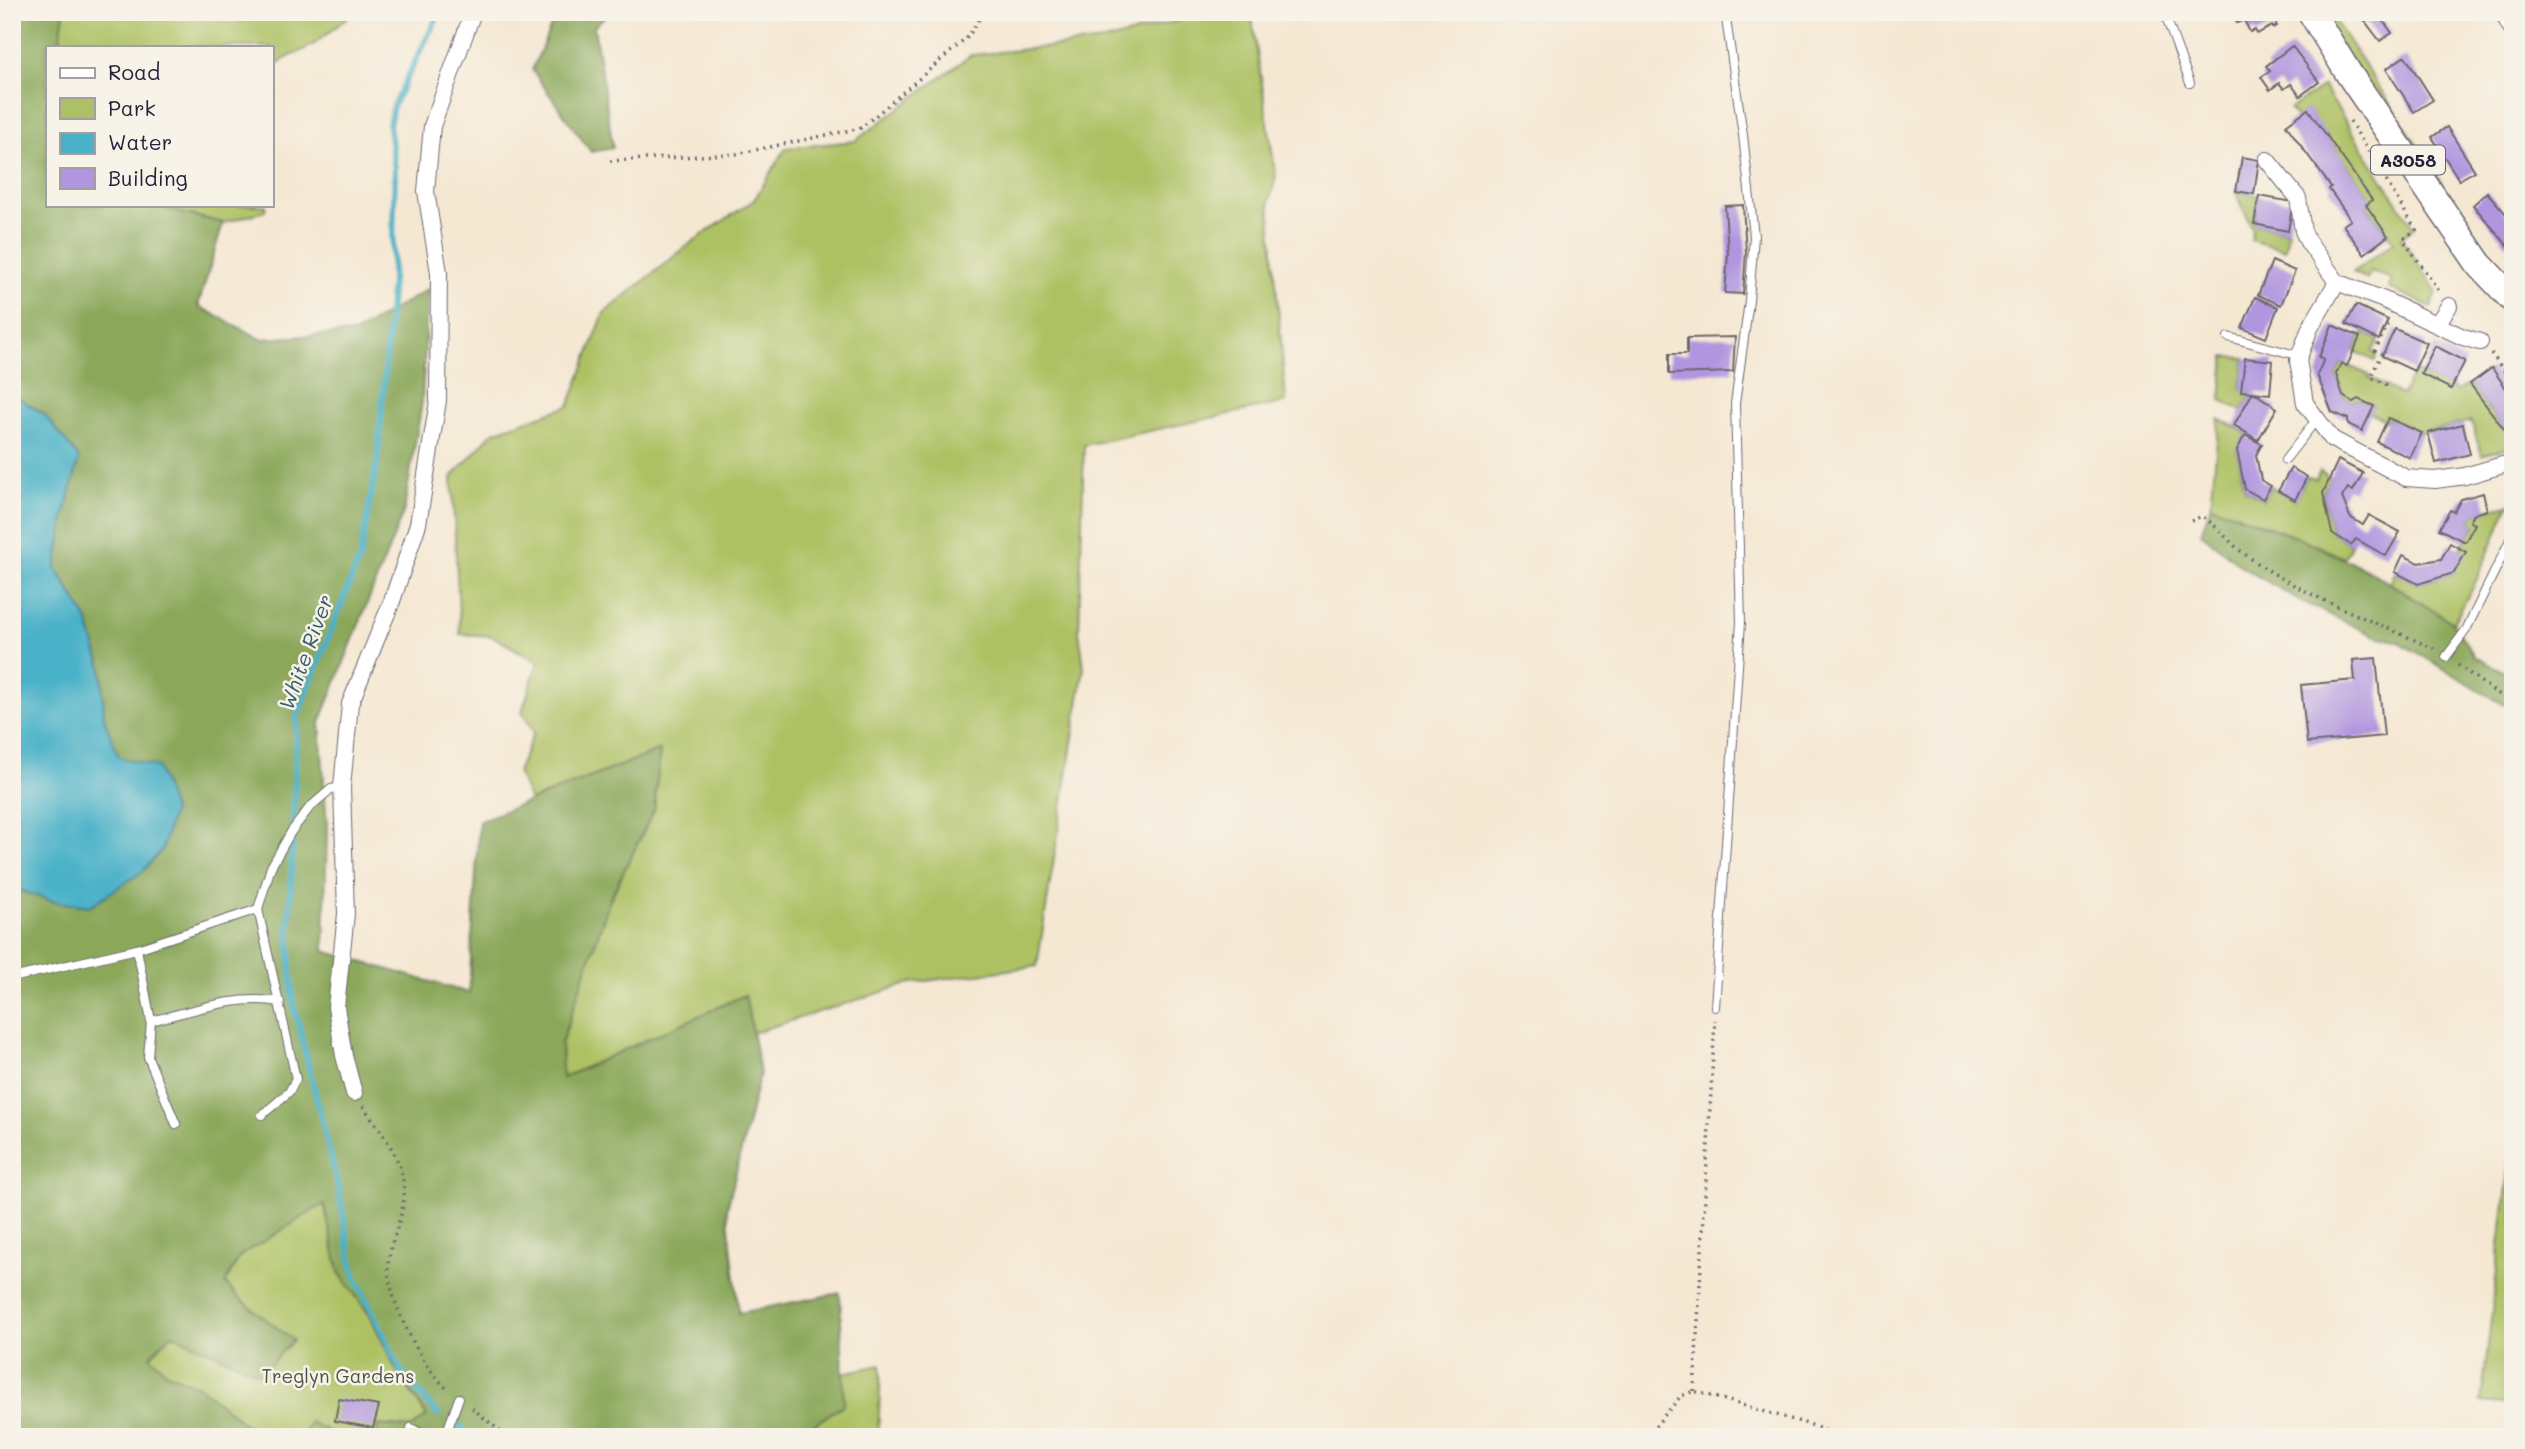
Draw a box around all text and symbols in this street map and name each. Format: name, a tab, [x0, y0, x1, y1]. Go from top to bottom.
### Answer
legend	[46, 46, 273, 206]
text: Road	[108, 58, 160, 85]
text: Park	[108, 94, 156, 121]
text: Water	[108, 128, 172, 155]
road number: A3058	[2371, 146, 2445, 174]
text: Building	[108, 164, 188, 191]
water label: White River	[272, 591, 338, 713]
park label: Treglyn Gardens	[261, 1363, 415, 1388]

